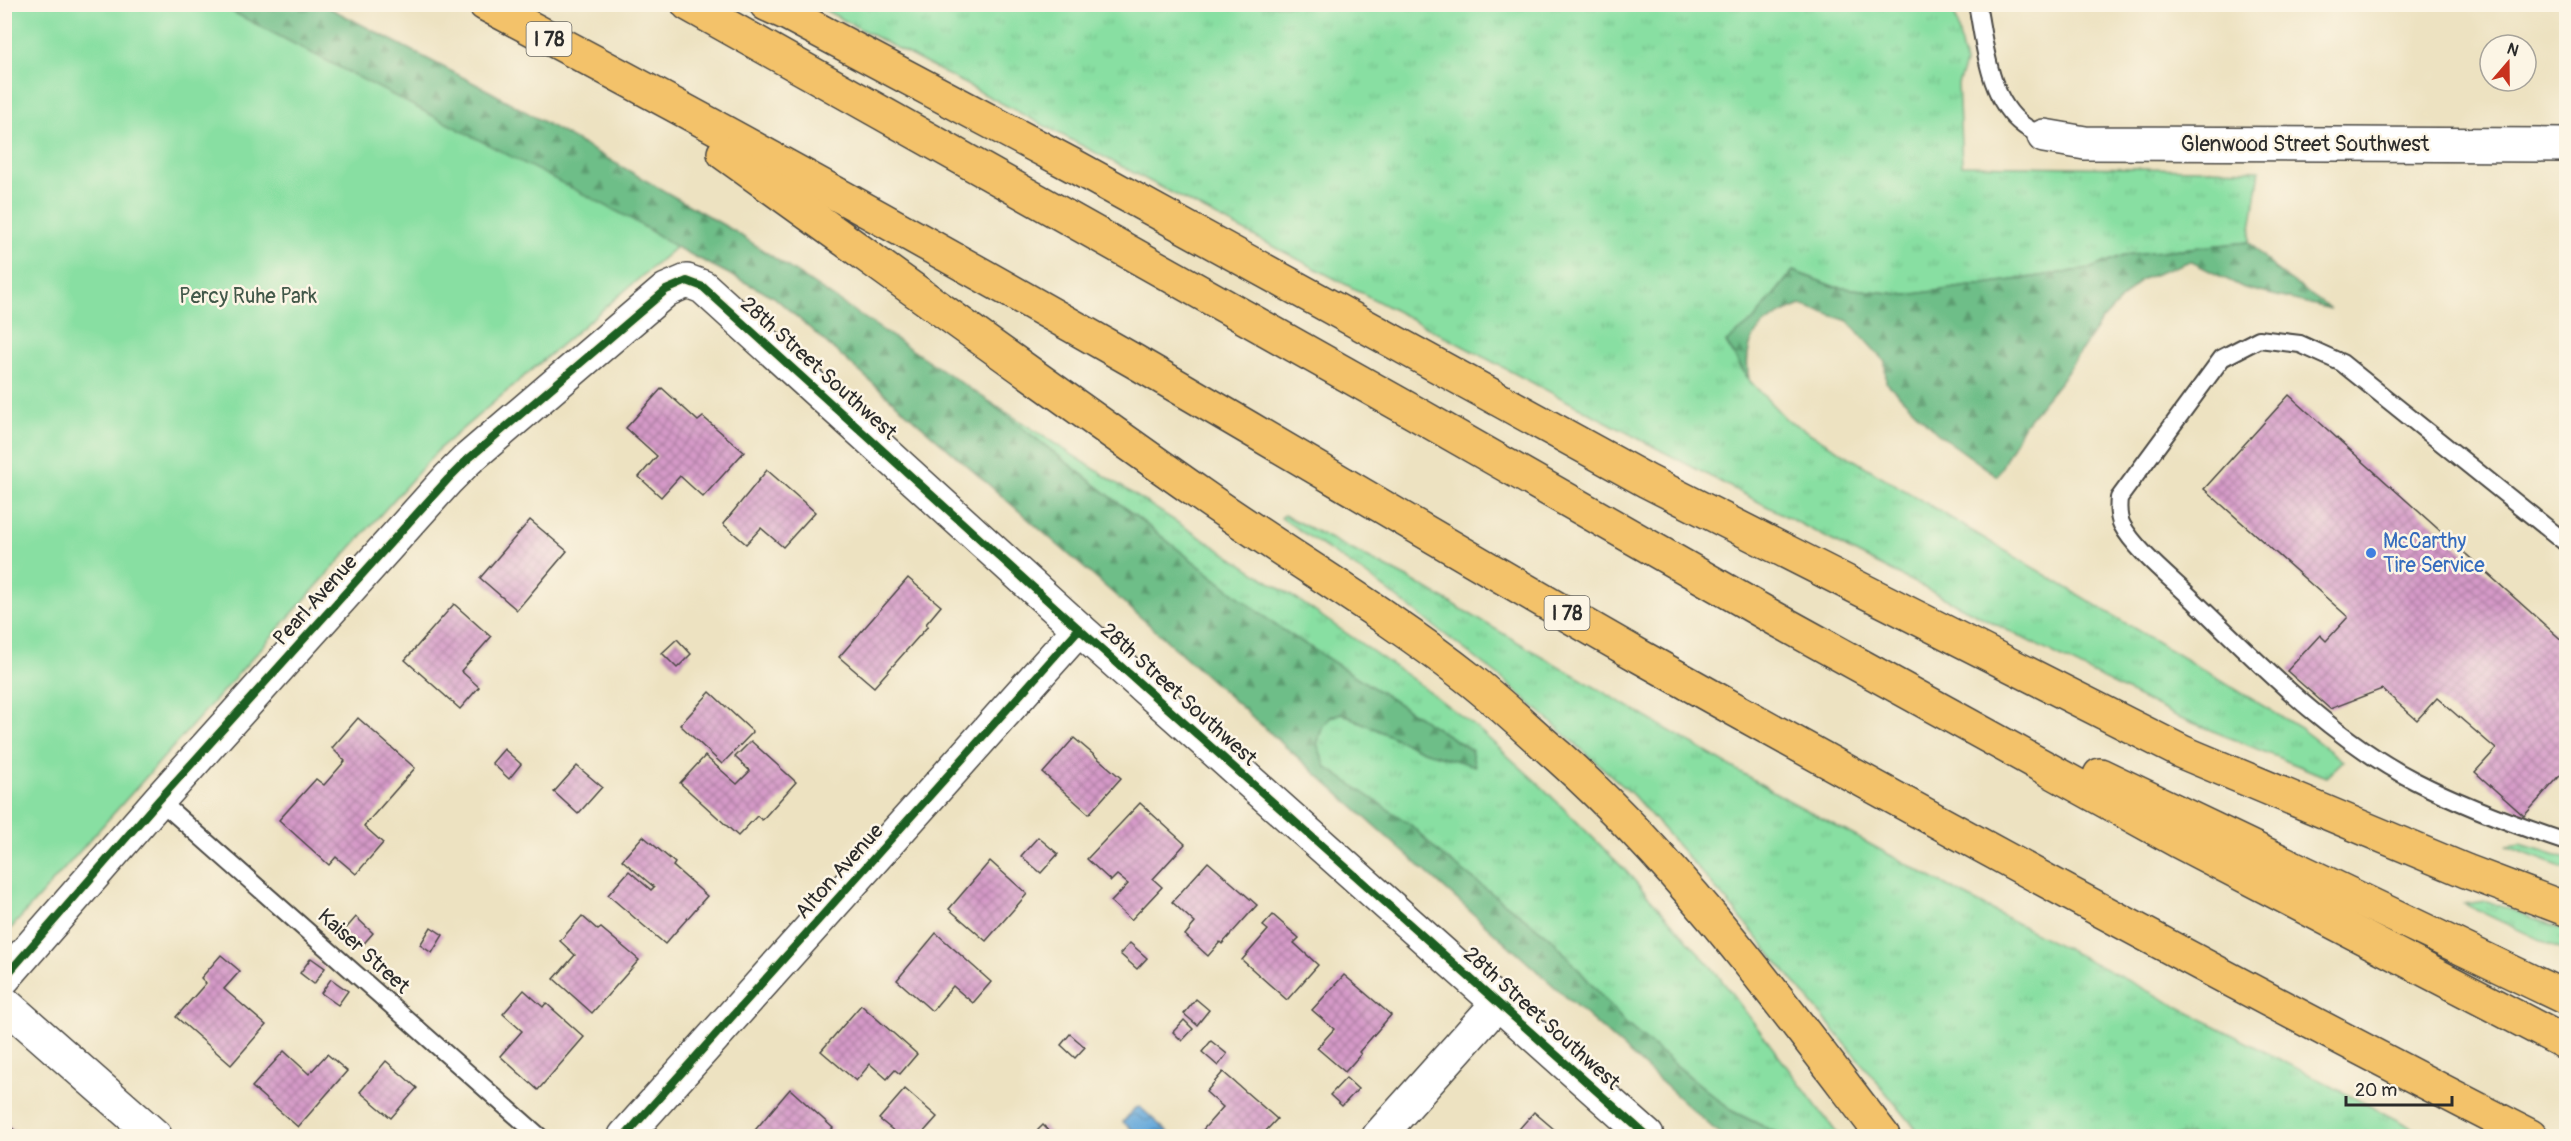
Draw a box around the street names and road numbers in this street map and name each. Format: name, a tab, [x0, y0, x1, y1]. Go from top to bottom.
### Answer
road number: I 78	[526, 22, 572, 56]
street label: Glenwood Street Southwest	[2181, 131, 2430, 158]
street label: 28th Street Southwest	[735, 291, 903, 446]
street label: Pearl Avenue	[267, 549, 364, 651]
road number: I 78	[1544, 596, 1590, 630]
street label: 28th Street Southwest	[1095, 617, 1263, 772]
street label: Alton Avenue	[789, 818, 890, 925]
street label: Kaiser Street	[312, 903, 416, 1000]
street label: 28th Street Southwest	[1458, 941, 1626, 1096]

